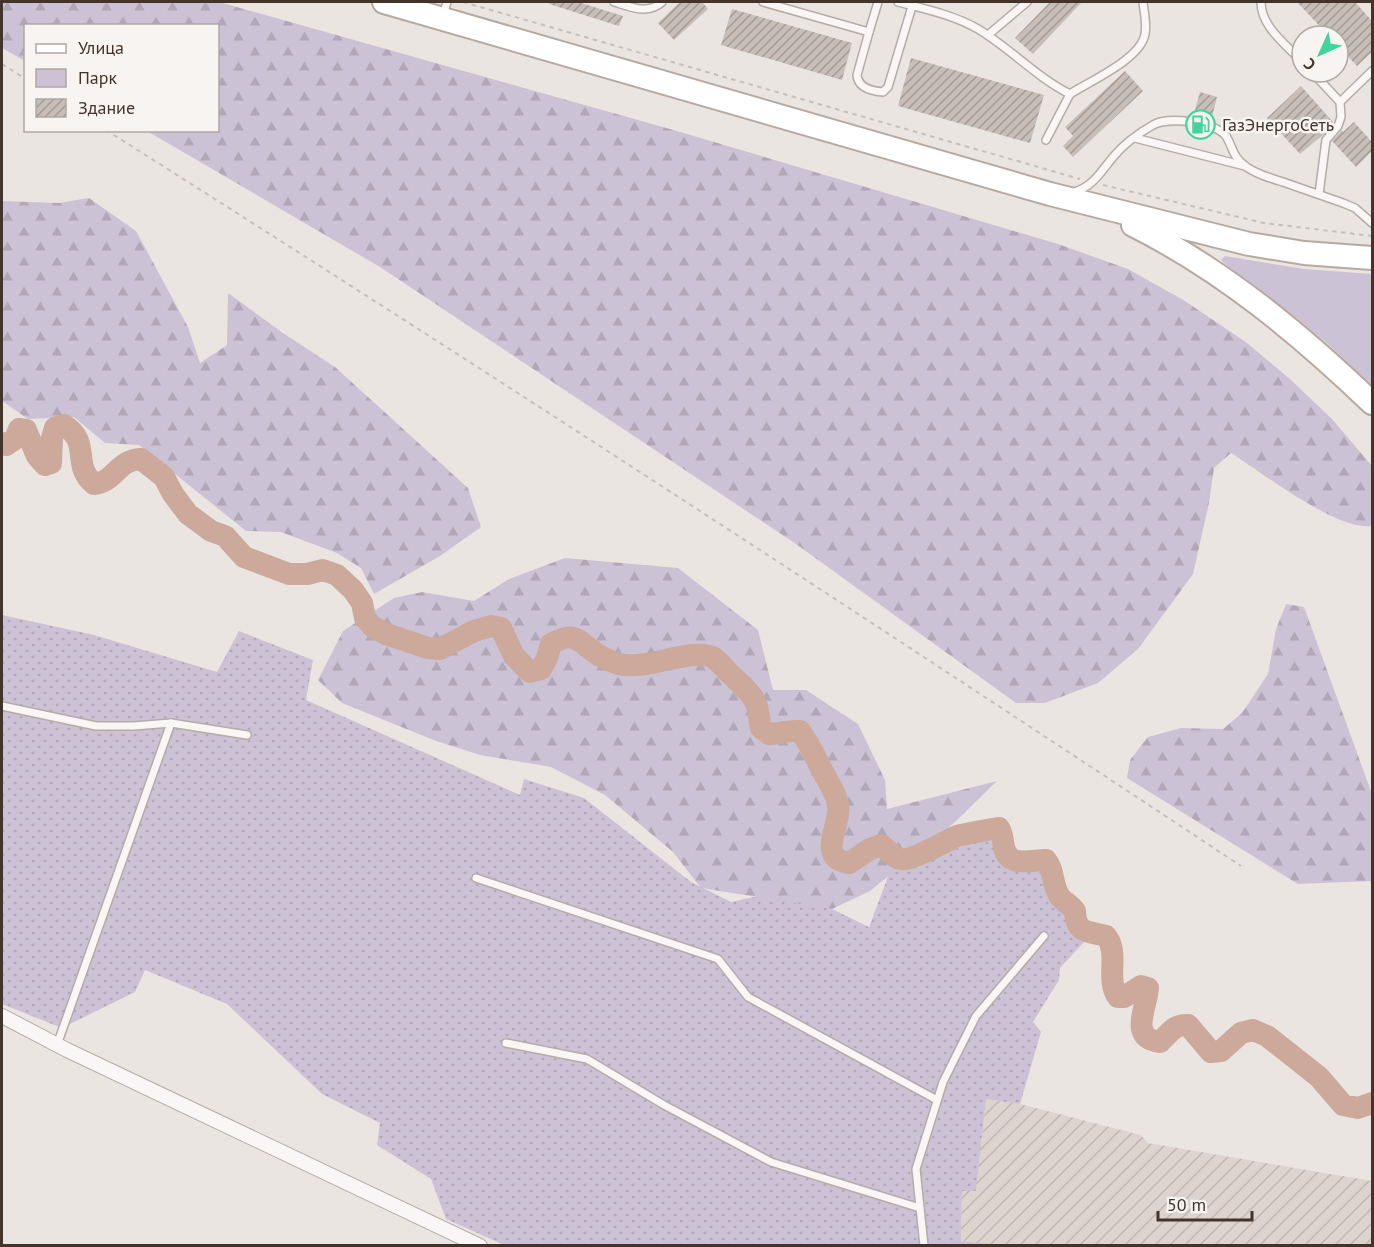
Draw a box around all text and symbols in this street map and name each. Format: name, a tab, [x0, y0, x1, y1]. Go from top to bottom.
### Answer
legend	[24, 24, 219, 132]
north arrow	[1290, 24, 1350, 84]
text: Улица	[78, 36, 124, 59]
text: С	[1299, 54, 1320, 75]
text: Парк	[78, 66, 118, 89]
text: Здание	[78, 96, 135, 119]
fuel station icon: ГазЭнергоСеть	[1185, 109, 1217, 141]
place label: ГазЭнергоСеть	[1222, 113, 1334, 136]
scale bar	[1158, 1184, 1252, 1222]
text: 50 m	[1167, 1193, 1206, 1216]

